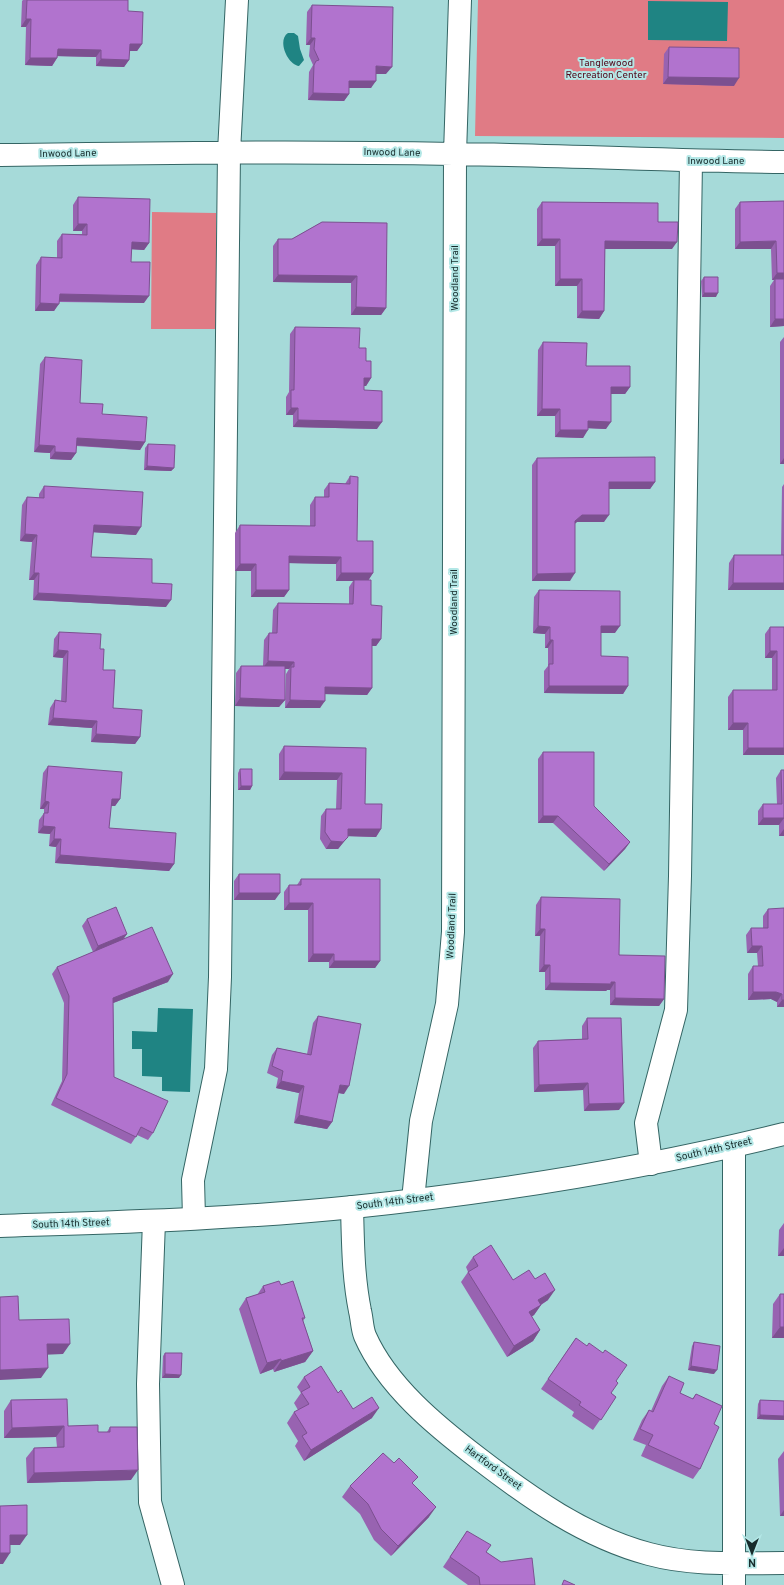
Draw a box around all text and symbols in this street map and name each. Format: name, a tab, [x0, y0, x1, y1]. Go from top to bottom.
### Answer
park label: Tanglewood Recreation Center	[565, 57, 647, 82]
street label: Inwood Lane	[363, 146, 421, 160]
street label: Inwood Lane	[39, 147, 97, 161]
street label: Inwood Lane	[688, 155, 745, 168]
street label: Woodland Trail	[449, 245, 462, 311]
street label: Woodland Trail	[448, 569, 461, 635]
street label: Woodland Trail	[444, 893, 460, 959]
street label: South 14th Street	[675, 1135, 753, 1165]
street label: South 14th Street	[356, 1191, 434, 1213]
street label: South 14th Street	[32, 1216, 110, 1232]
street label: Hartford Street	[462, 1443, 524, 1493]
north arrow	[732, 1533, 772, 1573]
text: N	[748, 1555, 756, 1569]

